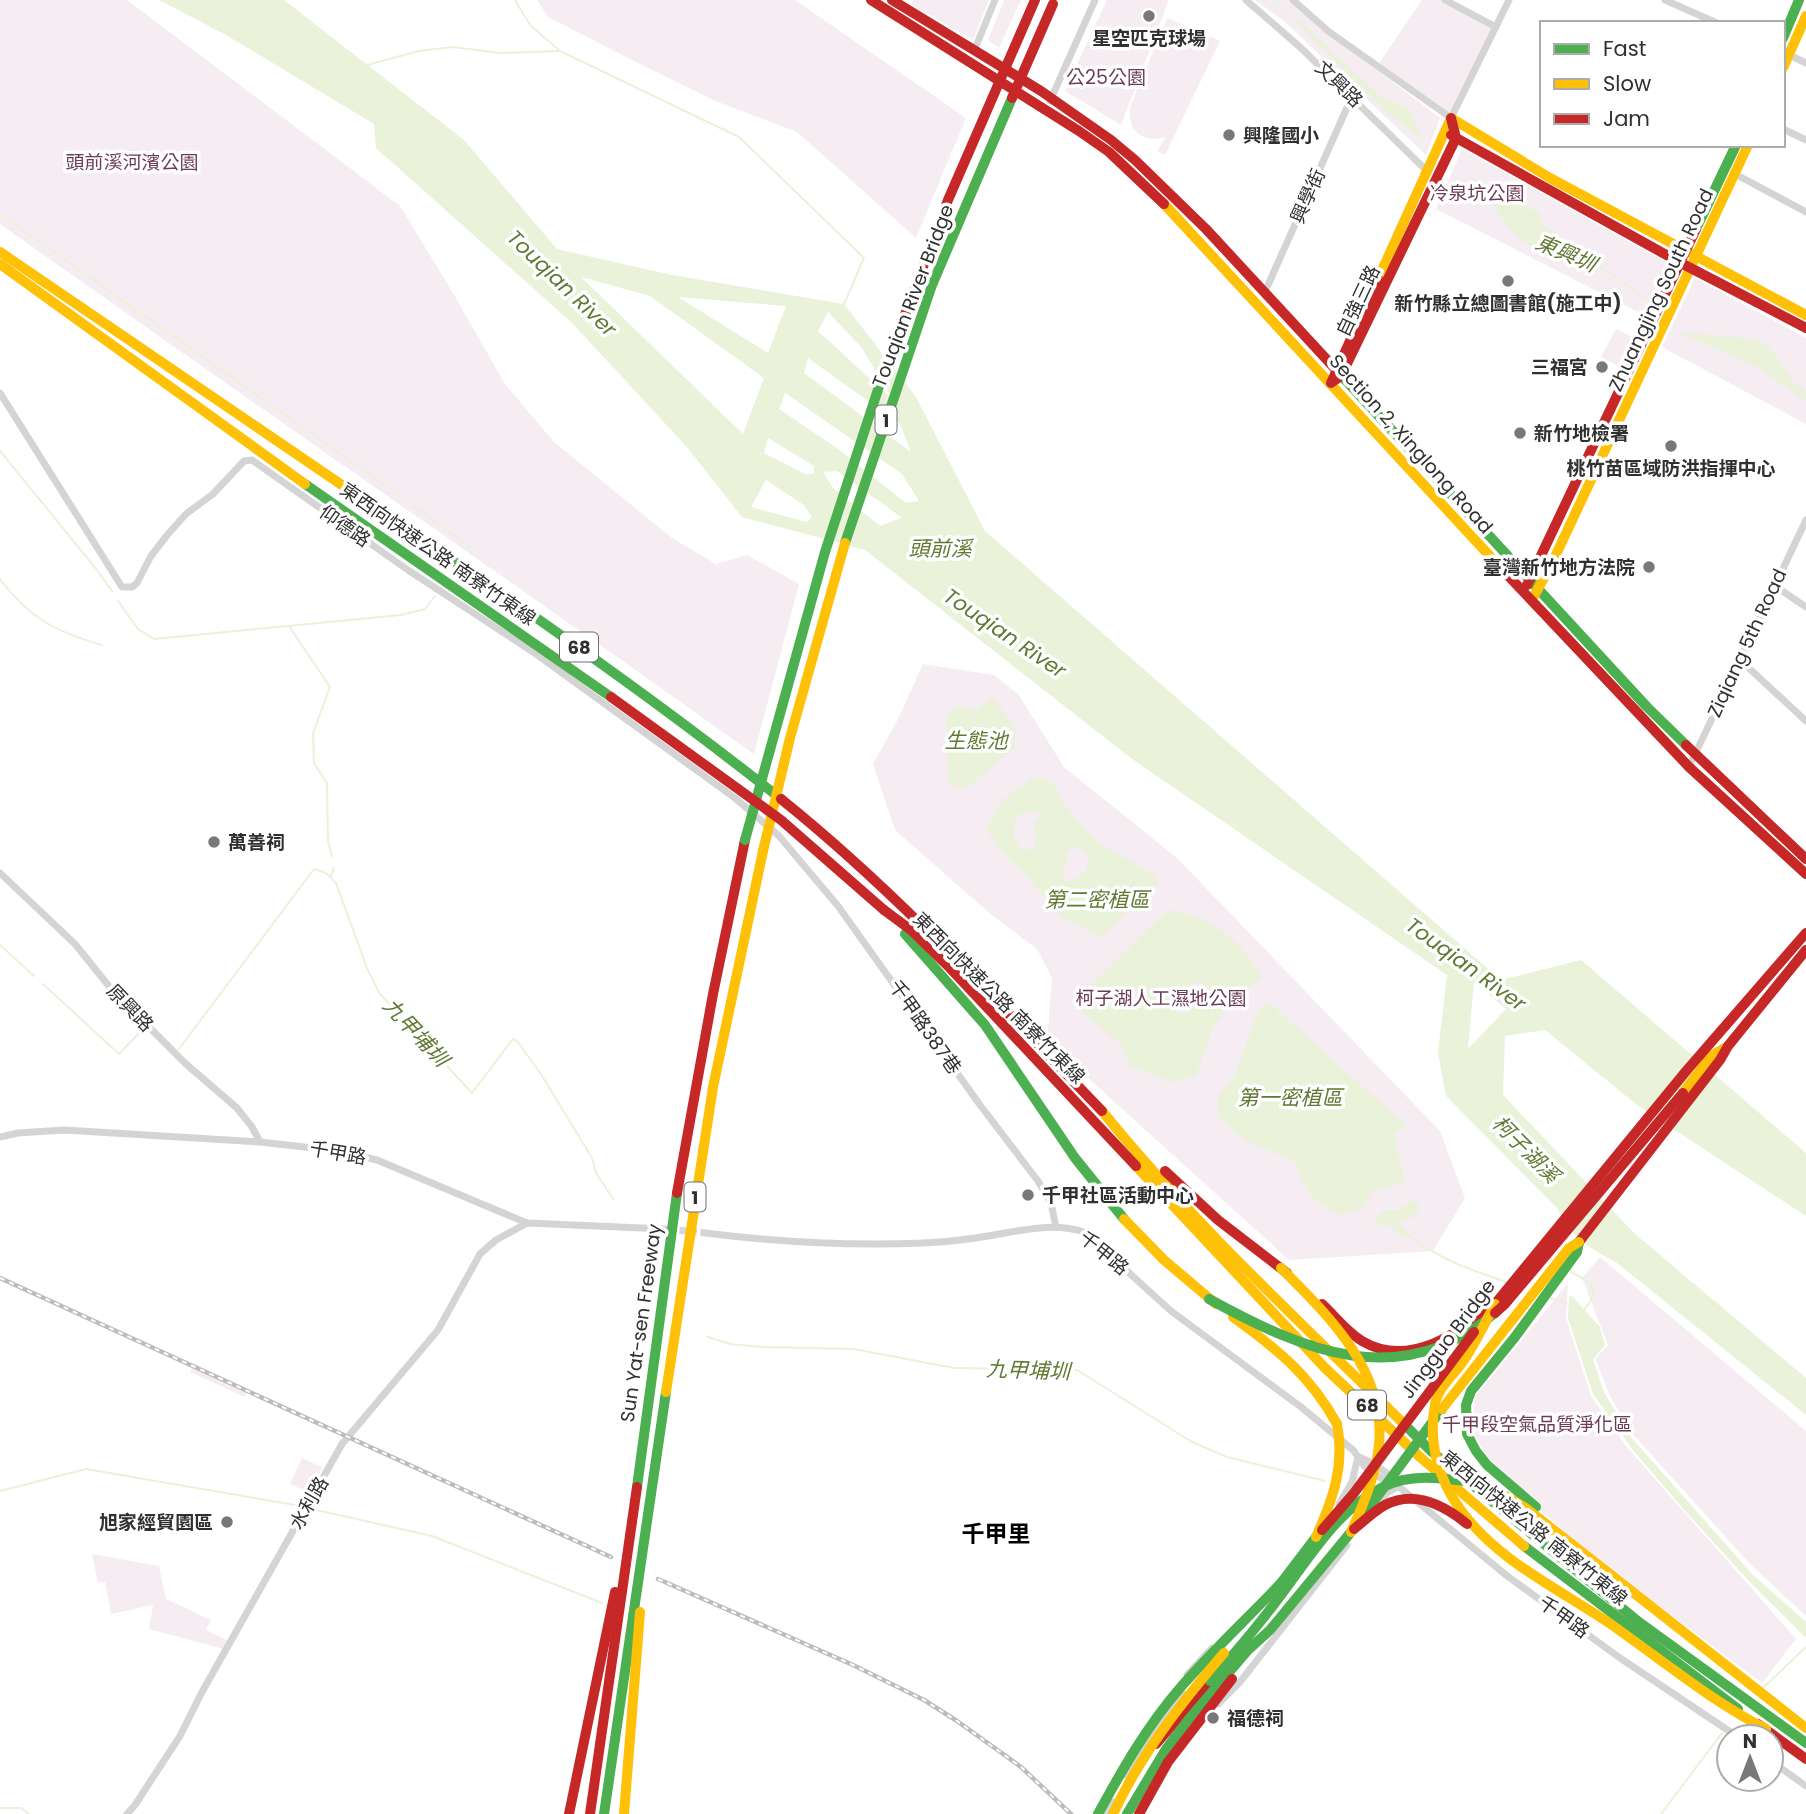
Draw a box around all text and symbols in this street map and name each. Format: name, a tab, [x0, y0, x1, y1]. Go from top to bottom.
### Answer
marker: 星空匹克球場	[1141, 8, 1157, 24]
legend	[1540, 21, 1785, 147]
place label: 星空匹克球場	[1092, 25, 1206, 52]
text: Fast	[1603, 34, 1646, 63]
street label: 文興路	[1309, 54, 1369, 114]
park label: 公25公園	[1066, 64, 1146, 91]
text: Slow	[1603, 69, 1651, 98]
text: Jam	[1603, 104, 1650, 133]
place label: 興隆國小	[1243, 122, 1319, 149]
marker: 興隆國小	[1221, 127, 1237, 143]
park label: 頭前溪河濱公園	[65, 149, 199, 176]
street label: 興學街	[1284, 164, 1332, 228]
park label: 冷泉坑公園	[1429, 180, 1525, 207]
street label: Zhuangjing South Road	[1602, 184, 1720, 396]
street label: Touqian River Bridge	[866, 201, 960, 391]
water label: Touqian River	[501, 223, 624, 344]
water label: 東興圳	[1531, 227, 1603, 280]
street label: 自強三路	[1330, 261, 1386, 341]
marker: 新竹縣立總圖書館(施工中)	[1500, 273, 1516, 289]
place label: 新竹縣立總圖書館(施工中)	[1394, 290, 1622, 317]
street label: Section 2, Xinglong Road	[1323, 348, 1499, 540]
place label: 三福宮	[1531, 354, 1588, 381]
marker: 三福宮	[1594, 359, 1610, 375]
road number: 1	[876, 406, 896, 434]
place label: 新竹地檢署	[1534, 420, 1629, 447]
marker: 新竹地檢署	[1512, 425, 1528, 441]
marker: 桃竹苗區域防洪指揮中心	[1663, 438, 1679, 454]
place label: 桃竹苗區域防洪指揮中心	[1566, 455, 1776, 482]
street label: 東西向快速公路 南寮竹東線	[335, 476, 541, 632]
street label: 仰德路	[314, 499, 376, 553]
water label: 頭前溪	[909, 534, 974, 563]
place label: 臺灣新竹地方法院	[1483, 554, 1635, 581]
marker: 臺灣新竹地方法院	[1641, 559, 1657, 575]
street label: Ziqiang 5th Road	[1701, 564, 1793, 722]
water label: Touqian River	[938, 581, 1073, 685]
road number: 68	[560, 632, 598, 662]
water label: 生態池	[945, 726, 1009, 755]
place label: 萬善祠	[228, 829, 285, 856]
marker: 萬善祠	[206, 834, 222, 850]
water label: 第二密植區	[1045, 885, 1152, 914]
street label: 東西向快速公路 南寮竹東線	[907, 906, 1091, 1090]
water label: Touqian River	[1400, 911, 1533, 1018]
street label: 千甲路387巷	[883, 974, 967, 1080]
street label: 原興路	[100, 978, 160, 1038]
park label: 柯子湖人工濕地公園	[1075, 985, 1247, 1012]
water label: 九甲埔圳	[377, 991, 457, 1075]
water label: 第一密植區	[1238, 1083, 1345, 1112]
water label: 柯子湖溪	[1486, 1109, 1568, 1191]
street label: 千甲路	[308, 1135, 368, 1171]
road number: 1	[684, 1182, 706, 1212]
place label: 千甲社區活動中心	[1042, 1182, 1194, 1209]
marker: 千甲社區活動中心	[1020, 1187, 1036, 1203]
street label: Sun Yat-sen Freeway	[614, 1222, 668, 1424]
street label: 千甲路	[1073, 1225, 1135, 1281]
street label: Jingguo Bridge	[1394, 1274, 1502, 1404]
water label: 九甲埔圳	[986, 1354, 1073, 1386]
road number: 68	[1348, 1390, 1386, 1420]
park label: 千甲段空氣品質淨化區	[1442, 1411, 1632, 1438]
street label: 東西向快速公路 南寮竹東線	[1435, 1444, 1633, 1612]
street label: 水利路	[283, 1472, 335, 1534]
place label: 旭家經貿園區	[99, 1509, 213, 1536]
marker: 旭家經貿園區	[219, 1514, 235, 1530]
district label: 千甲里	[962, 1518, 1031, 1550]
street label: 千甲路	[1533, 1589, 1595, 1645]
place label: 福德祠	[1227, 1705, 1284, 1732]
marker: 福德祠	[1205, 1710, 1221, 1726]
north arrow	[1715, 1723, 1785, 1793]
text: N	[1743, 1728, 1757, 1755]

